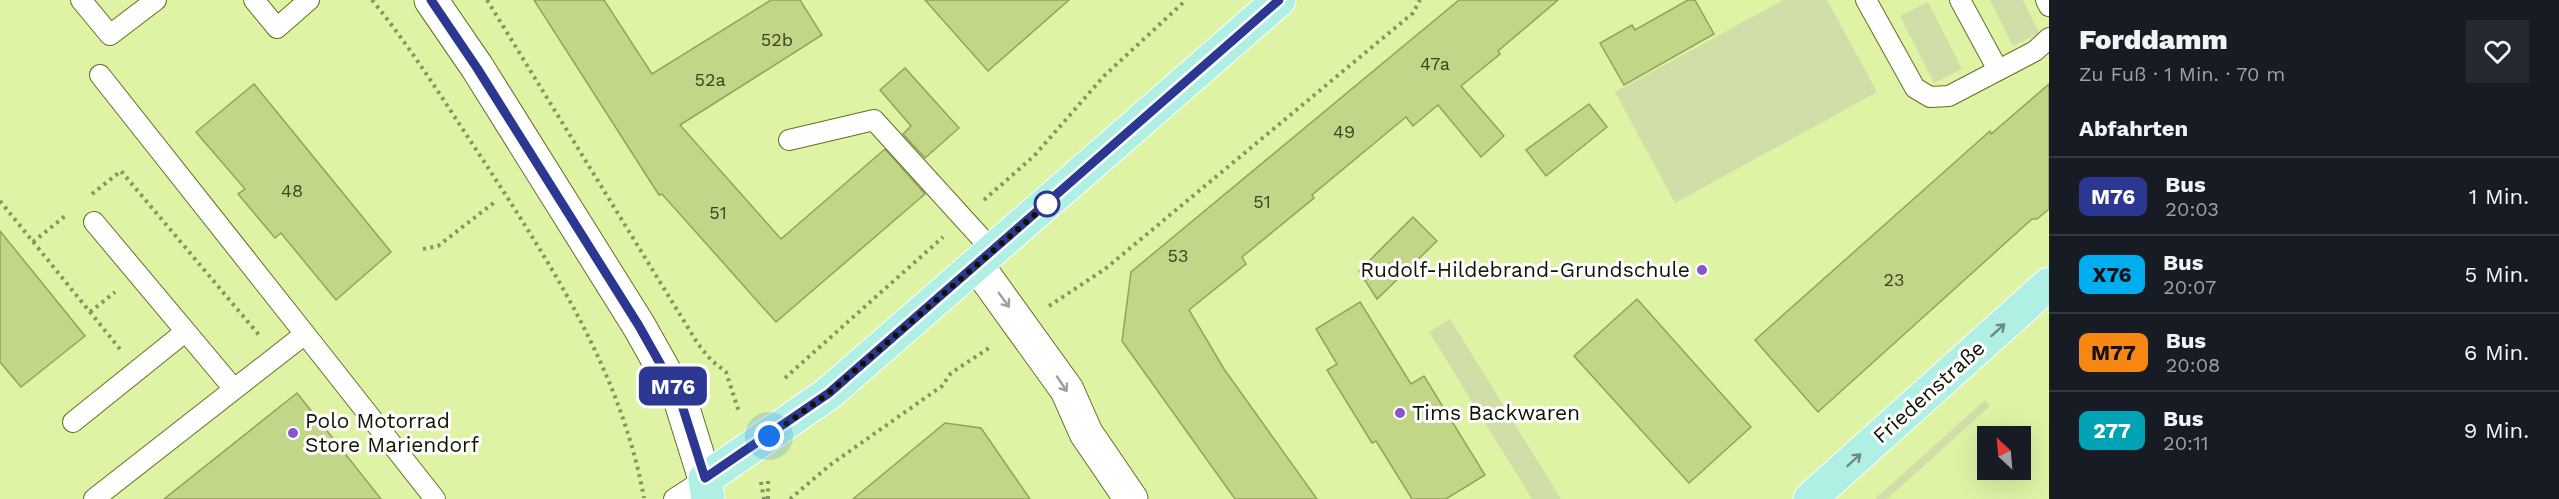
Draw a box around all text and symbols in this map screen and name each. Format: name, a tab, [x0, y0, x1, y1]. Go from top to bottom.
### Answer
button: heart	[2466, 20, 2529, 83]
text: Forddamm	[2079, 23, 2228, 56]
house number: 52b	[761, 29, 793, 50]
house number: 47a	[1420, 53, 1450, 74]
text: Zu Fuß · 1 Min. · 70 m	[2079, 62, 2285, 86]
house number: 52a	[694, 69, 726, 90]
text: Abfahrten	[2079, 116, 2188, 141]
house number: 49	[1333, 121, 1355, 142]
text: Bus	[2165, 172, 2206, 197]
house number: 48	[281, 180, 303, 201]
text: M76	[2091, 184, 2135, 209]
text: 1 Min.	[2469, 184, 2529, 209]
unlabelled marker	[1034, 191, 1060, 217]
house number: 51	[1253, 191, 1271, 212]
text: 20:03	[2165, 197, 2219, 221]
house number: 51	[709, 202, 727, 223]
house number: 53	[1168, 245, 1188, 266]
text: Bus	[2163, 250, 2203, 275]
place label: Rudolf-Hildebrand-Grundschule	[1360, 257, 1690, 282]
text: X76	[2092, 262, 2132, 287]
text: 5 Min.	[2465, 262, 2529, 287]
marker: Rudolf-Hildebrand-Grundschule	[1695, 263, 1709, 277]
house number: 23	[1884, 269, 1905, 290]
text: 20:07	[2163, 275, 2216, 299]
one-way arrow	[997, 291, 1010, 307]
one-way arrow	[1991, 323, 2006, 337]
text: Bus	[2166, 328, 2206, 353]
street label: Friedenstraße	[1868, 335, 1990, 448]
text: M77	[2091, 340, 2136, 365]
text: 6 Min.	[2464, 340, 2529, 365]
text: 20:08	[2166, 353, 2220, 377]
line badge: M76	[638, 366, 708, 406]
text: M76	[651, 374, 695, 399]
one-way arrow	[1056, 375, 1068, 391]
place label: Tims Backwaren	[1412, 400, 1580, 425]
marker: Tims Backwaren	[1393, 406, 1407, 420]
text: Bus	[2163, 406, 2203, 431]
place label: Polo Motorrad Store Mariendorf	[305, 408, 479, 457]
text: 277	[2093, 418, 2131, 443]
text: 9 Min.	[2464, 418, 2529, 443]
your location	[754, 421, 784, 451]
marker: Polo Motorrad Store Mariendorf	[286, 426, 300, 440]
north arrow	[1977, 426, 2031, 480]
map controls	[1977, 426, 2031, 480]
text: 20:11	[2163, 431, 2209, 455]
one-way arrow	[1846, 453, 1861, 467]

